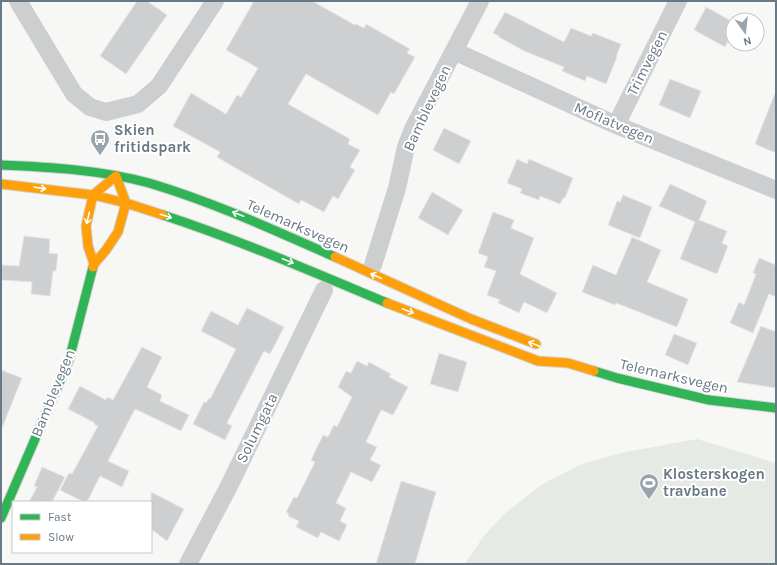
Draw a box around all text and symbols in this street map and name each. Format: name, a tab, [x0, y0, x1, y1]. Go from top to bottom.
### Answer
north arrow	[725, 12, 765, 52]
street label: Trimvegen	[623, 27, 671, 99]
text: N	[742, 34, 753, 48]
street label: Bamblevegen	[399, 62, 455, 154]
street label: Moflatvegen	[572, 98, 656, 148]
place label: Skien fritidspark	[114, 121, 191, 156]
bus stop icon: Skien fritidspark	[89, 128, 111, 156]
one-way arrow	[33, 184, 46, 192]
street label: Telemarksvegen	[244, 195, 352, 257]
one-way arrow	[233, 209, 245, 217]
one-way arrow	[83, 211, 91, 224]
one-way arrow	[160, 213, 172, 221]
one-way arrow	[282, 258, 294, 266]
one-way arrow	[370, 272, 382, 279]
one-way arrow	[402, 308, 414, 316]
one-way arrow	[529, 339, 541, 347]
street label: Bamblevegen	[27, 347, 79, 439]
street label: Telemarksvegen	[618, 355, 730, 397]
street label: Solumgata	[232, 390, 282, 466]
place label: Klosterskogen travbane	[663, 465, 765, 500]
sports icon: Klosterskogen travbane	[638, 472, 660, 500]
legend	[12, 501, 152, 553]
text: Fast	[48, 510, 72, 524]
text: Slow	[48, 530, 74, 544]

